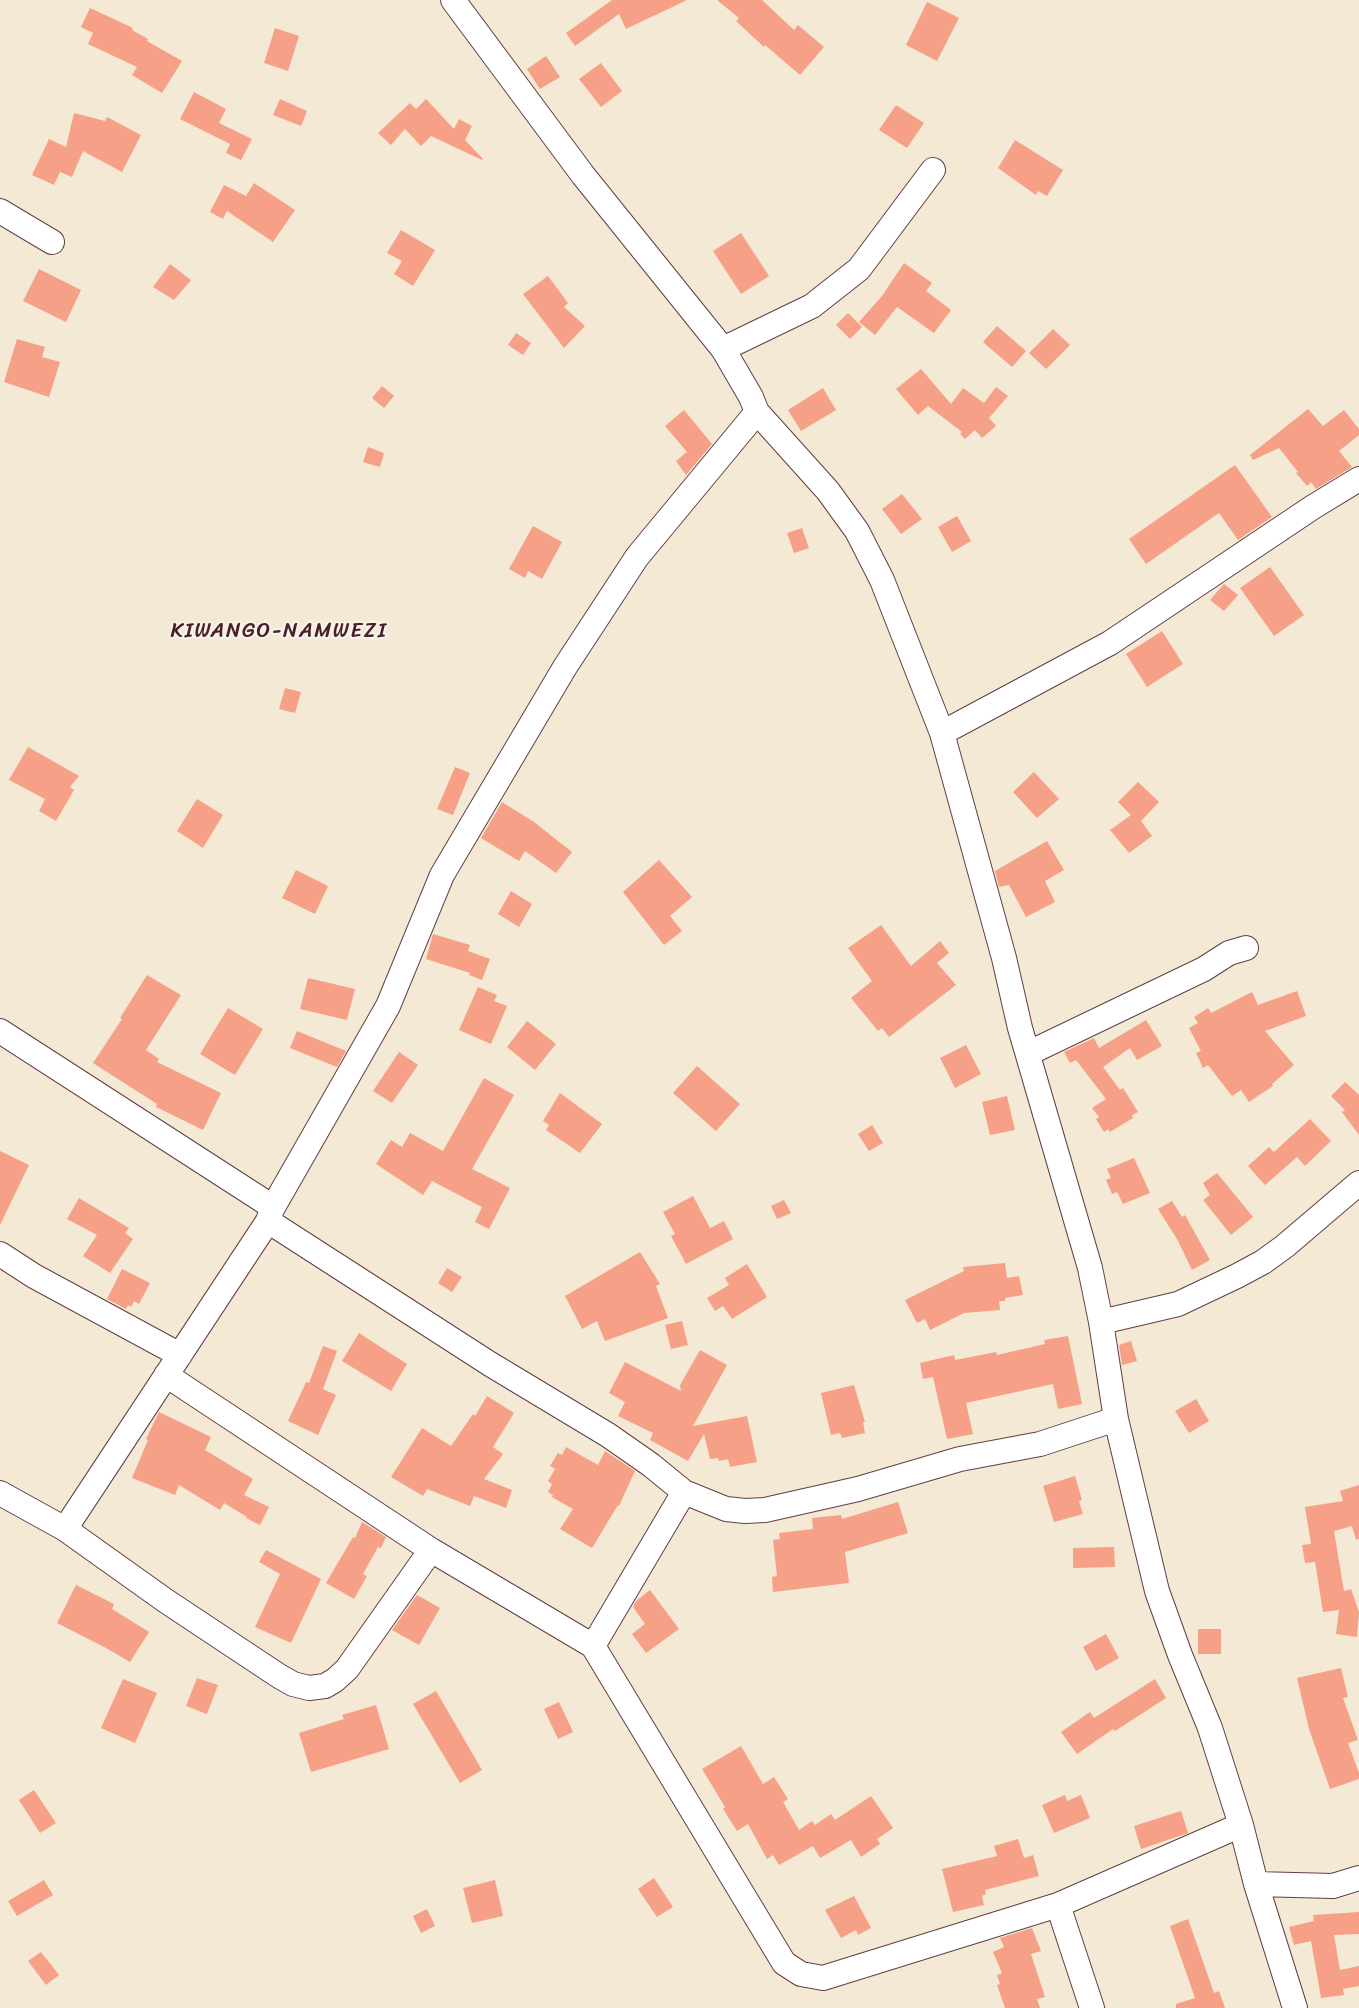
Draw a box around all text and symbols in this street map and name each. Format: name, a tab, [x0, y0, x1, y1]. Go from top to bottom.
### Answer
district label: KIWANGO-NAMWEZI	[171, 619, 387, 645]

